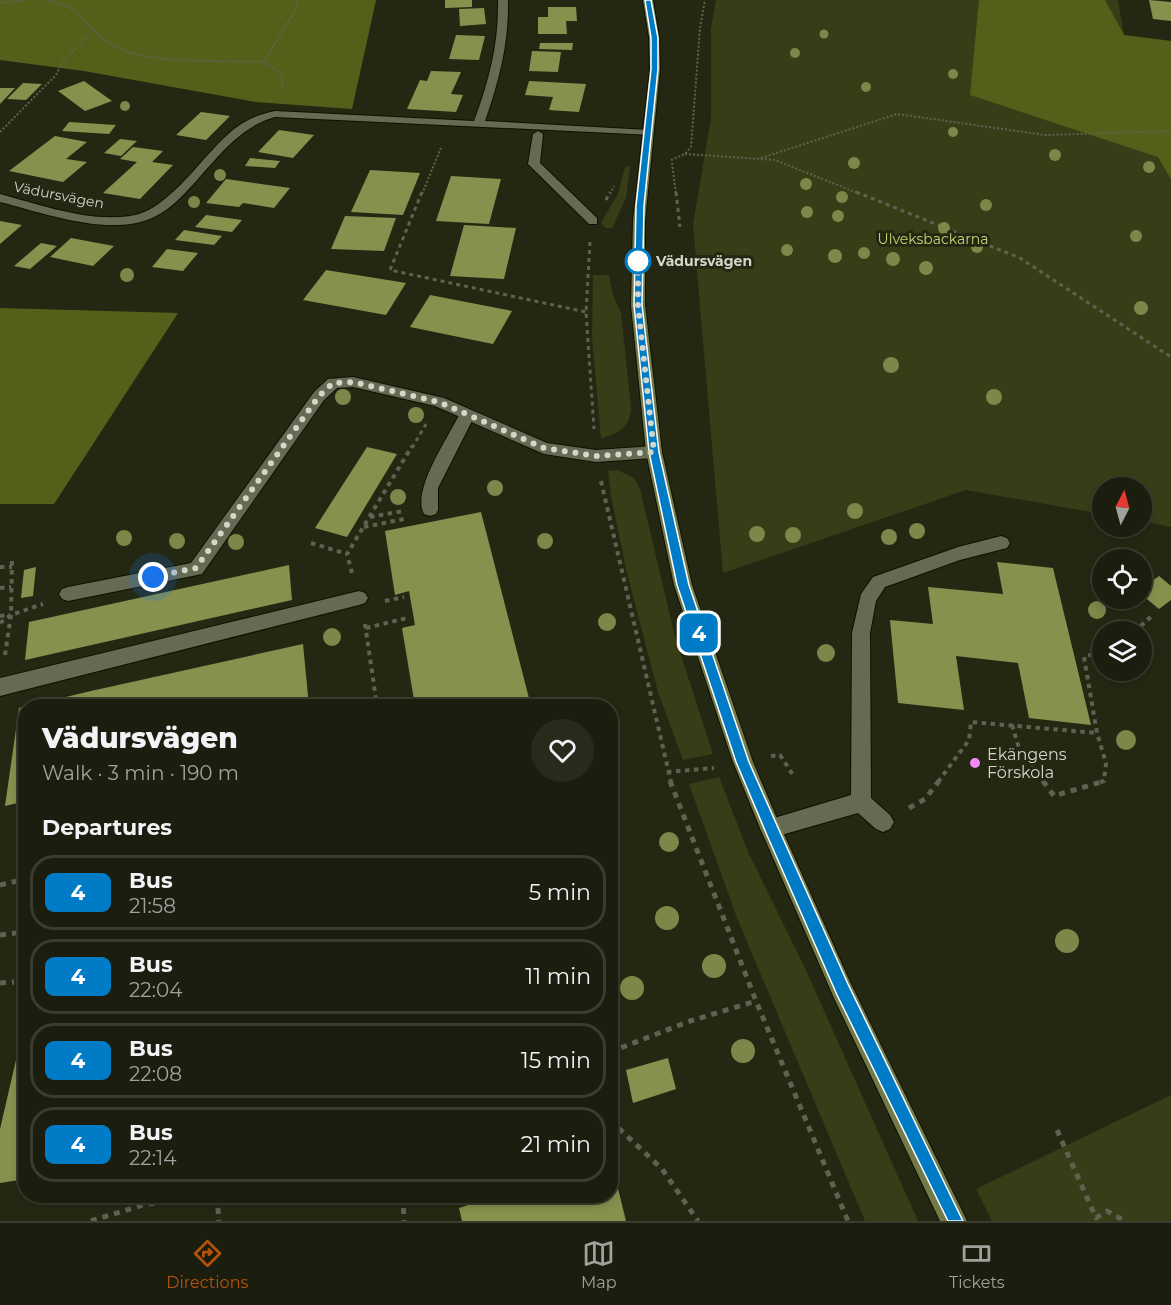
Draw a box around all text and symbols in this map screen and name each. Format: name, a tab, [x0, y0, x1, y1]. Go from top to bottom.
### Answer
street label: Vädursvägen	[12, 177, 106, 213]
park label: Ulveksbackarna	[878, 230, 988, 248]
marker: Vädursvägen	[625, 248, 651, 274]
place label: Vädursvägen	[655, 252, 752, 270]
north arrow	[1092, 477, 1152, 537]
map controls	[1092, 477, 1152, 681]
button: locate	[1092, 549, 1152, 609]
your location	[138, 562, 168, 592]
line badge: 4	[680, 614, 718, 652]
text: 4	[692, 621, 706, 646]
button: layers	[1092, 621, 1152, 681]
button: heart	[531, 719, 594, 782]
text: Vädursvägen	[42, 721, 238, 755]
place label: Ekängens Förskola	[987, 745, 1067, 782]
marker: Ekängens Förskola	[968, 756, 982, 770]
text: Walk · 3 min · 190 m	[42, 761, 239, 785]
text: Departures	[42, 814, 172, 841]
text: Bus	[129, 867, 173, 894]
text: 5 min	[529, 879, 591, 906]
text: 4	[71, 880, 85, 905]
text: 21:58	[129, 894, 176, 918]
text: Bus	[129, 951, 173, 978]
text: 11 min	[525, 963, 591, 990]
text: 4	[71, 964, 85, 989]
text: 22:04	[129, 978, 182, 1002]
text: Bus	[129, 1035, 173, 1062]
text: 15 min	[521, 1047, 591, 1074]
text: 4	[71, 1048, 85, 1073]
text: 22:08	[129, 1062, 182, 1086]
text: Bus	[129, 1119, 173, 1146]
text: 21 min	[521, 1131, 591, 1158]
text: 4	[71, 1132, 85, 1157]
text: 22:14	[129, 1146, 176, 1170]
tab: Directions	[166, 1237, 248, 1292]
tab: Map	[581, 1237, 616, 1292]
tab: Tickets	[949, 1237, 1005, 1292]

